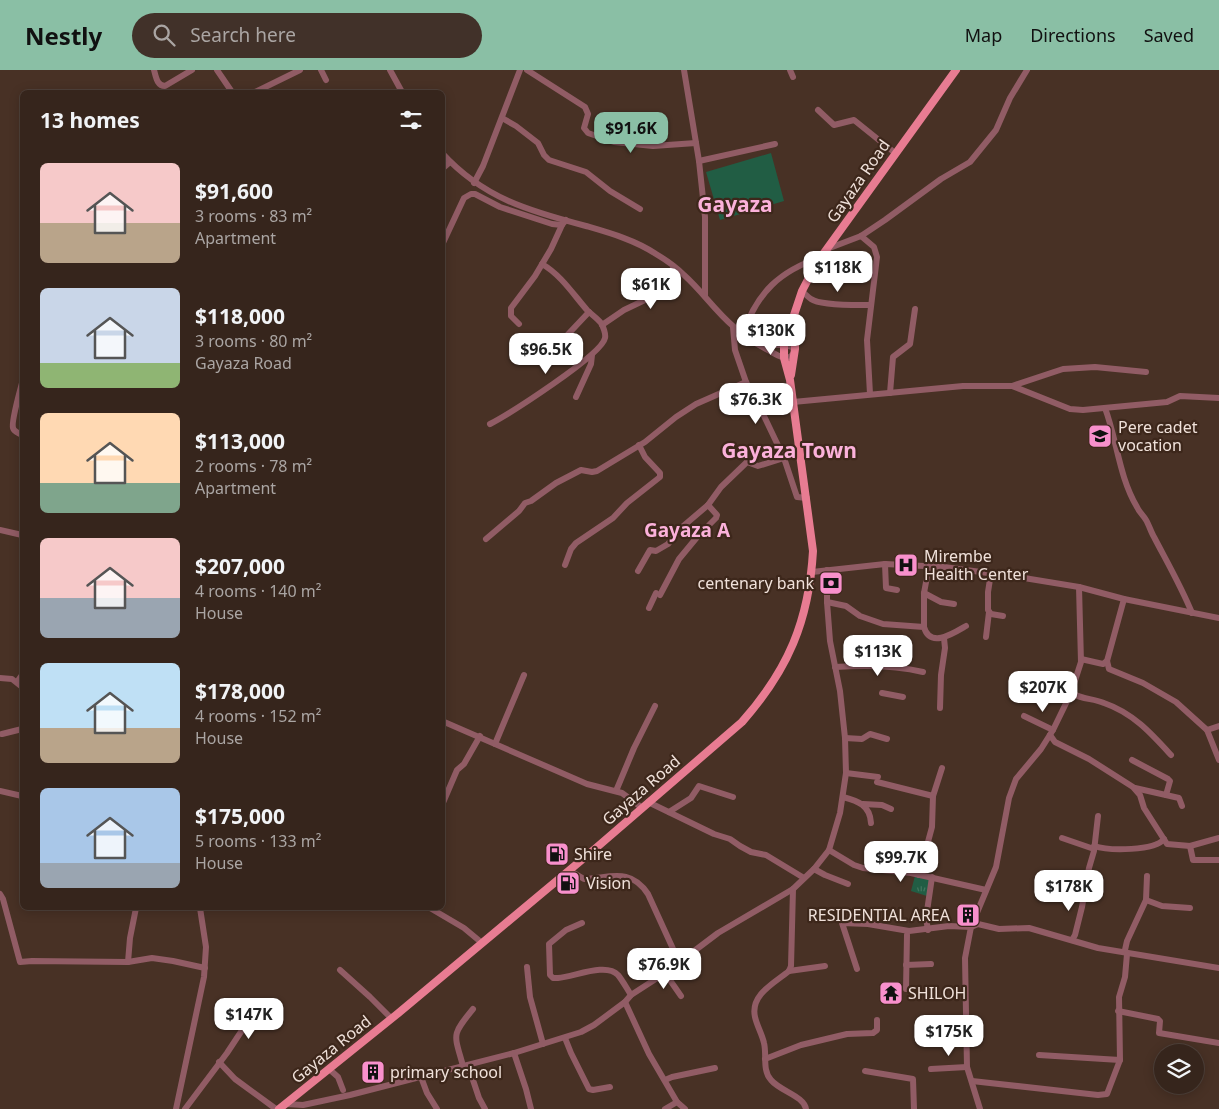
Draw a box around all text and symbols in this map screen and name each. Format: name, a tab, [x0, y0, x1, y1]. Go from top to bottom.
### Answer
search box	[132, 13, 482, 58]
text: Nestly	[25, 19, 102, 52]
icon: search	[150, 21, 178, 49]
text: Search here	[190, 22, 296, 48]
text: Map	[965, 23, 1002, 47]
text: Directions	[1030, 23, 1116, 47]
text: Saved	[1144, 23, 1194, 47]
text: 13 homes	[40, 106, 140, 134]
icon: filters	[397, 106, 425, 134]
pin: $91.6K	[590, 112, 672, 154]
text: $91.6K	[605, 117, 657, 139]
street label: Gayaza Road	[821, 135, 895, 227]
text: $91,600	[195, 177, 273, 205]
icon: home	[80, 183, 140, 243]
district label: Gayaza	[697, 190, 773, 218]
text: 3 rooms · 83 m²	[195, 205, 312, 227]
text: Apartment	[195, 227, 276, 249]
pin: $118K	[803, 250, 873, 293]
text: $118K	[814, 256, 862, 278]
pin: $61K	[621, 268, 681, 310]
text: $61K	[632, 273, 670, 295]
text: $118,000	[195, 302, 285, 330]
icon: home	[80, 308, 140, 368]
pin: $130K	[736, 314, 806, 356]
text: $130K	[747, 319, 795, 341]
text: 3 rooms · 80 m²	[195, 330, 312, 352]
pin: $96.5K	[505, 332, 587, 375]
text: $96.5K	[520, 338, 572, 360]
text: Gayaza Road	[195, 352, 292, 374]
pin: $76.3K	[715, 382, 797, 425]
text: $76.3K	[730, 388, 782, 410]
place label: Pere cadet vocation	[1118, 416, 1198, 456]
school or university icon: Pere cadet vocation	[1087, 423, 1113, 449]
text: $113,000	[195, 427, 285, 455]
icon: home	[80, 433, 140, 493]
district label: Gayaza Town	[721, 436, 857, 464]
text: 2 rooms · 78 m²	[195, 455, 312, 477]
text: Apartment	[195, 477, 276, 499]
district label: Gayaza A	[644, 517, 731, 543]
place label: Mirembe Health Center	[924, 545, 1029, 585]
text: $207,000	[195, 552, 285, 580]
hospital icon: Mirembe Health Center	[893, 552, 919, 578]
icon: home	[80, 558, 140, 618]
bank icon: centenary bank	[818, 570, 844, 596]
place label: centenary bank	[698, 572, 814, 594]
text: 4 rooms · 140 m²	[195, 580, 321, 602]
text: House	[195, 602, 243, 624]
pin: $113K	[843, 634, 913, 677]
text: $113K	[854, 640, 902, 662]
pin: $207K	[1008, 670, 1078, 713]
text: $207K	[1019, 676, 1067, 698]
text: $178,000	[195, 677, 285, 705]
icon: home	[80, 683, 140, 743]
text: 4 rooms · 152 m²	[195, 705, 321, 727]
text: House	[195, 727, 243, 749]
street label: Gayaza Road	[597, 750, 685, 830]
text: $175,000	[195, 802, 285, 830]
icon: home	[80, 808, 140, 868]
text: 5 rooms · 133 m²	[195, 830, 321, 852]
pin: $99.7K	[860, 840, 942, 883]
fuel station icon: Shire	[544, 841, 570, 867]
place label: Shire	[574, 843, 612, 865]
text: $99.7K	[875, 846, 927, 868]
text: House	[195, 852, 243, 874]
fuel station icon: Vision	[555, 870, 581, 896]
pin: $178K	[1034, 870, 1104, 912]
place label: Vision	[586, 872, 631, 894]
text: $178K	[1045, 875, 1093, 897]
building icon: RESIDENTIAL AREA	[955, 902, 981, 928]
place label: RESIDENTIAL AREA	[808, 904, 951, 926]
pin: $76.9K	[623, 948, 705, 990]
text: $76.9K	[638, 953, 690, 975]
temple icon: SHILOH	[878, 980, 904, 1006]
place label: SHILOH	[908, 982, 966, 1004]
pin: $147K	[214, 998, 284, 1040]
text: $147K	[225, 1003, 273, 1025]
street label: Gayaza Road	[286, 1010, 376, 1088]
pin: $175K	[914, 1014, 984, 1057]
text: $175K	[925, 1020, 973, 1042]
map controls	[1154, 1044, 1204, 1094]
button: layers	[1154, 1044, 1204, 1094]
building icon: primary school	[360, 1059, 386, 1085]
place label: primary school	[390, 1061, 502, 1083]

